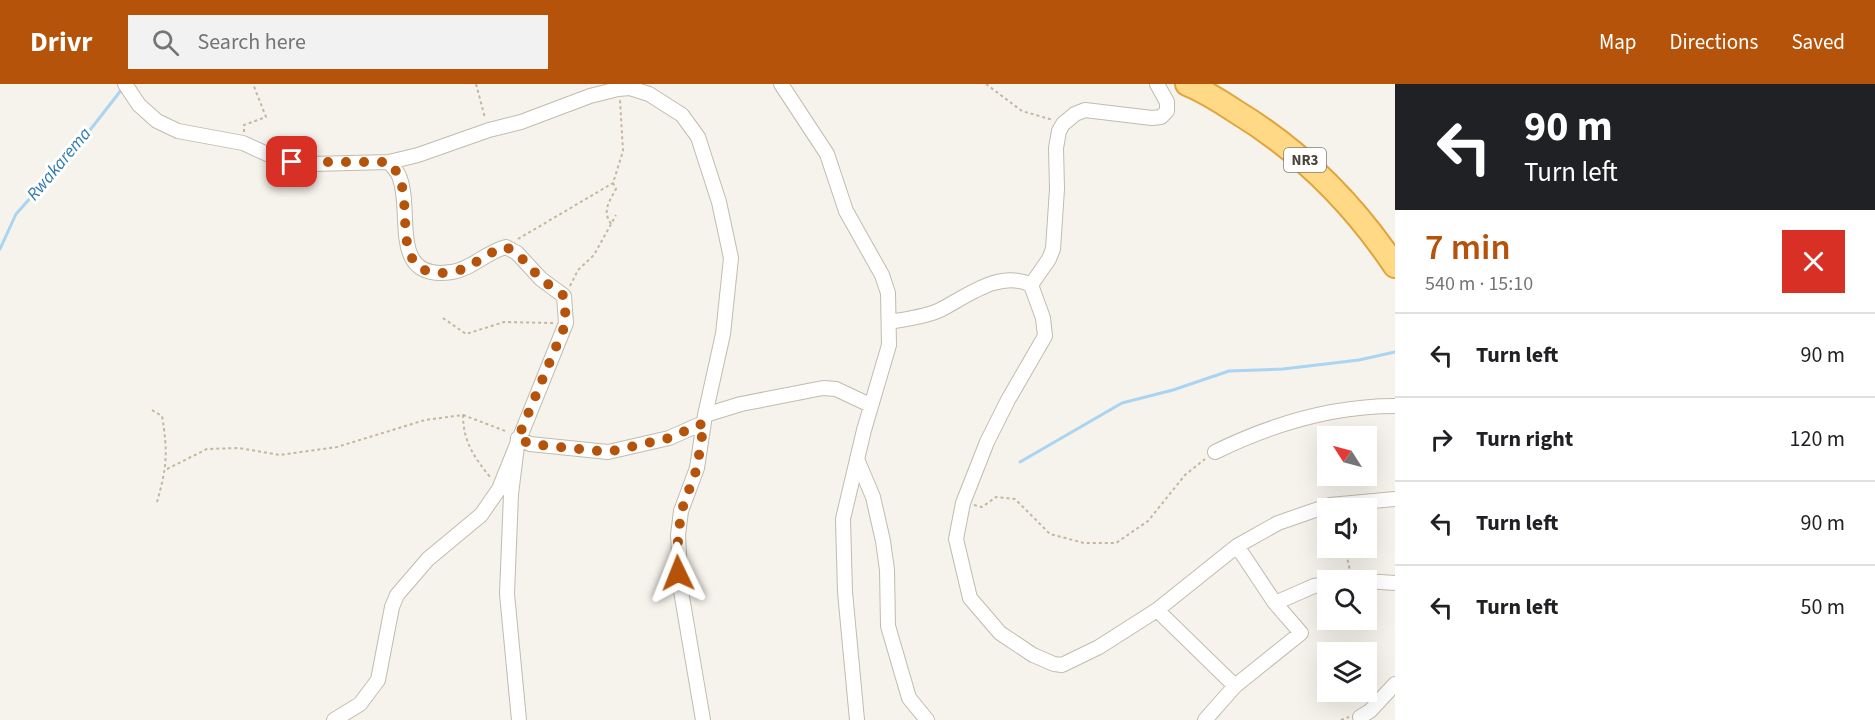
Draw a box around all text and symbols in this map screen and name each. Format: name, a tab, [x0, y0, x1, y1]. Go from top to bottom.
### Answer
search box	[128, 15, 548, 69]
text: Drivr	[30, 22, 92, 62]
icon: search	[149, 26, 182, 59]
text: Search here	[197, 26, 306, 58]
text: Map	[1599, 27, 1637, 57]
text: Directions	[1670, 27, 1758, 57]
text: Saved	[1791, 27, 1845, 57]
text: 90 m	[1524, 97, 1613, 157]
icon: left	[1425, 108, 1503, 186]
water label: Rwakarema	[21, 122, 97, 206]
pin	[266, 136, 317, 187]
icon: arrive	[275, 145, 308, 178]
road number: NR3	[1284, 148, 1326, 172]
text: Turn left	[1524, 153, 1618, 192]
text: 7 min	[1425, 222, 1511, 273]
button: close	[1782, 230, 1845, 293]
text: 540 m · 15:10	[1425, 270, 1533, 298]
icon: left	[1425, 339, 1458, 372]
text: Turn left	[1476, 339, 1558, 371]
text: 90 m	[1800, 339, 1845, 371]
icon: right	[1425, 423, 1458, 456]
text: Turn right	[1476, 423, 1573, 455]
text: 120 m	[1790, 423, 1845, 455]
north arrow	[1317, 426, 1377, 486]
map controls	[1317, 426, 1377, 702]
button: sound	[1317, 498, 1377, 558]
icon: left	[1425, 507, 1458, 540]
text: Turn left	[1476, 507, 1558, 539]
text: 90 m	[1800, 507, 1845, 539]
position arrow	[646, 541, 710, 605]
button: search	[1317, 570, 1377, 630]
icon: left	[1425, 591, 1458, 624]
text: Turn left	[1476, 591, 1558, 623]
text: 50 m	[1800, 591, 1845, 623]
button: layers	[1317, 642, 1377, 702]

